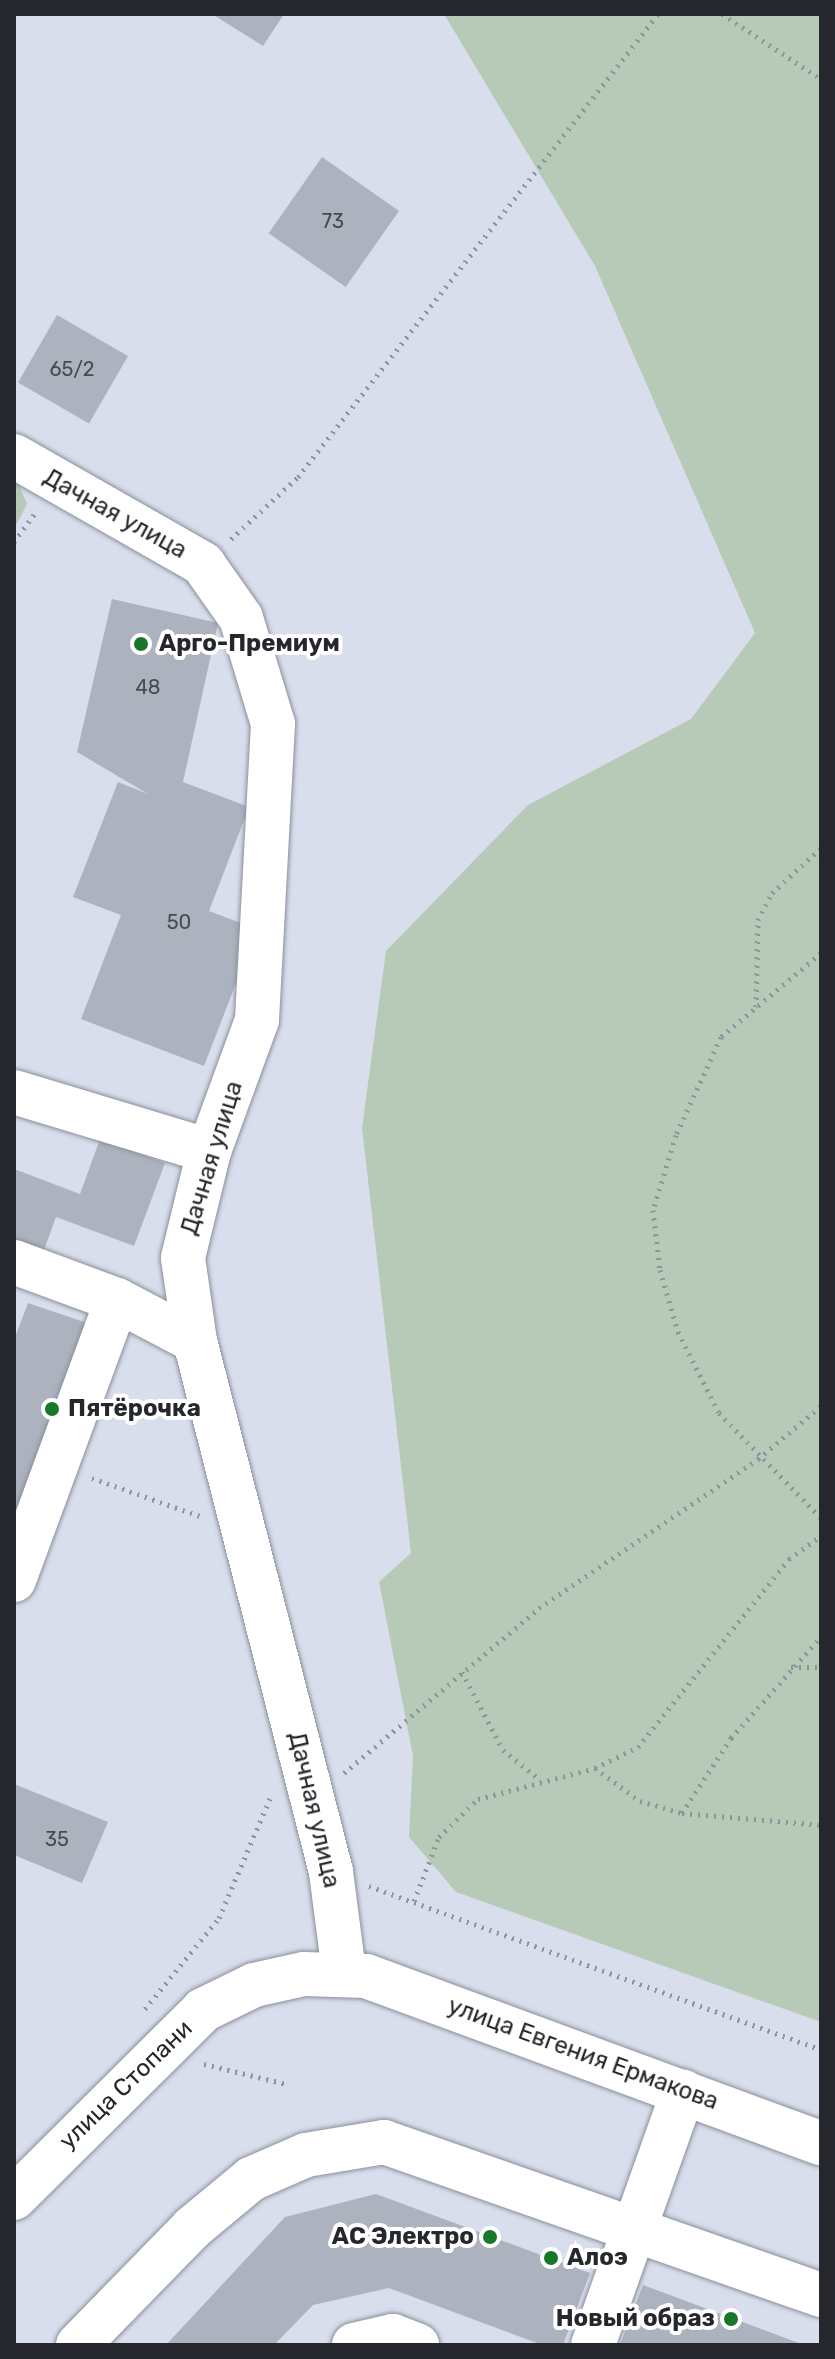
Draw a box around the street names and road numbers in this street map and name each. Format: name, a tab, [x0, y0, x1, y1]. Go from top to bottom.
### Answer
street label: Дачная улица	[38, 463, 192, 565]
street label: Дачная улица	[175, 1078, 249, 1238]
street label: Дачная улица	[282, 1729, 346, 1891]
street label: улица Евгения Ермакова	[444, 1992, 722, 2116]
street label: улица Стопани	[54, 2014, 198, 2156]

